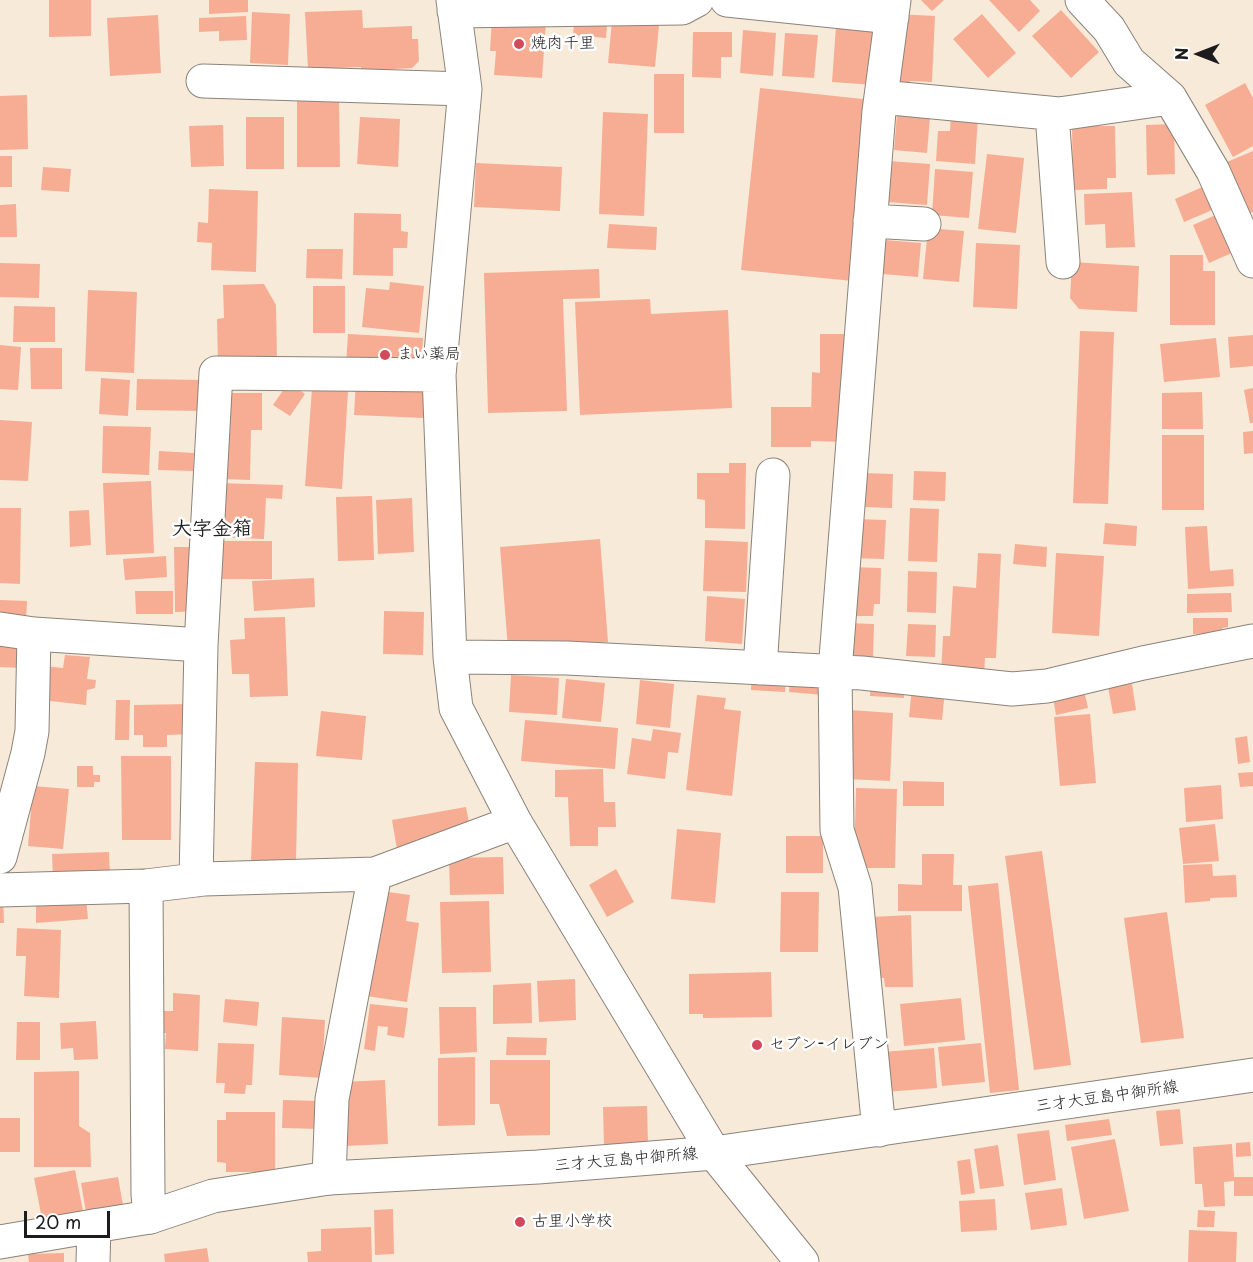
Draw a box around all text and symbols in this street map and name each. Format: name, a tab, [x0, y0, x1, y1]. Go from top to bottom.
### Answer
north arrow	[1169, 24, 1229, 84]
place label: 焼肉千里	[531, 34, 595, 54]
marker: 焼肉千里	[512, 37, 526, 51]
text: N	[1169, 48, 1193, 60]
place label: まい薬局	[397, 345, 461, 365]
marker: まい薬局	[378, 348, 392, 362]
district label: 大字金箱	[172, 517, 252, 541]
place label: セブン-イレブン	[769, 1035, 889, 1055]
marker: セブン-イレブン	[750, 1038, 764, 1052]
street label: 三才大豆島中御所線	[1034, 1077, 1180, 1117]
street label: 三才大豆島中御所線	[553, 1144, 699, 1176]
scale bar	[27, 1199, 112, 1237]
text: 20 m	[35, 1208, 81, 1235]
place label: 古里小学校	[532, 1212, 612, 1232]
marker: 古里小学校	[513, 1215, 527, 1229]

